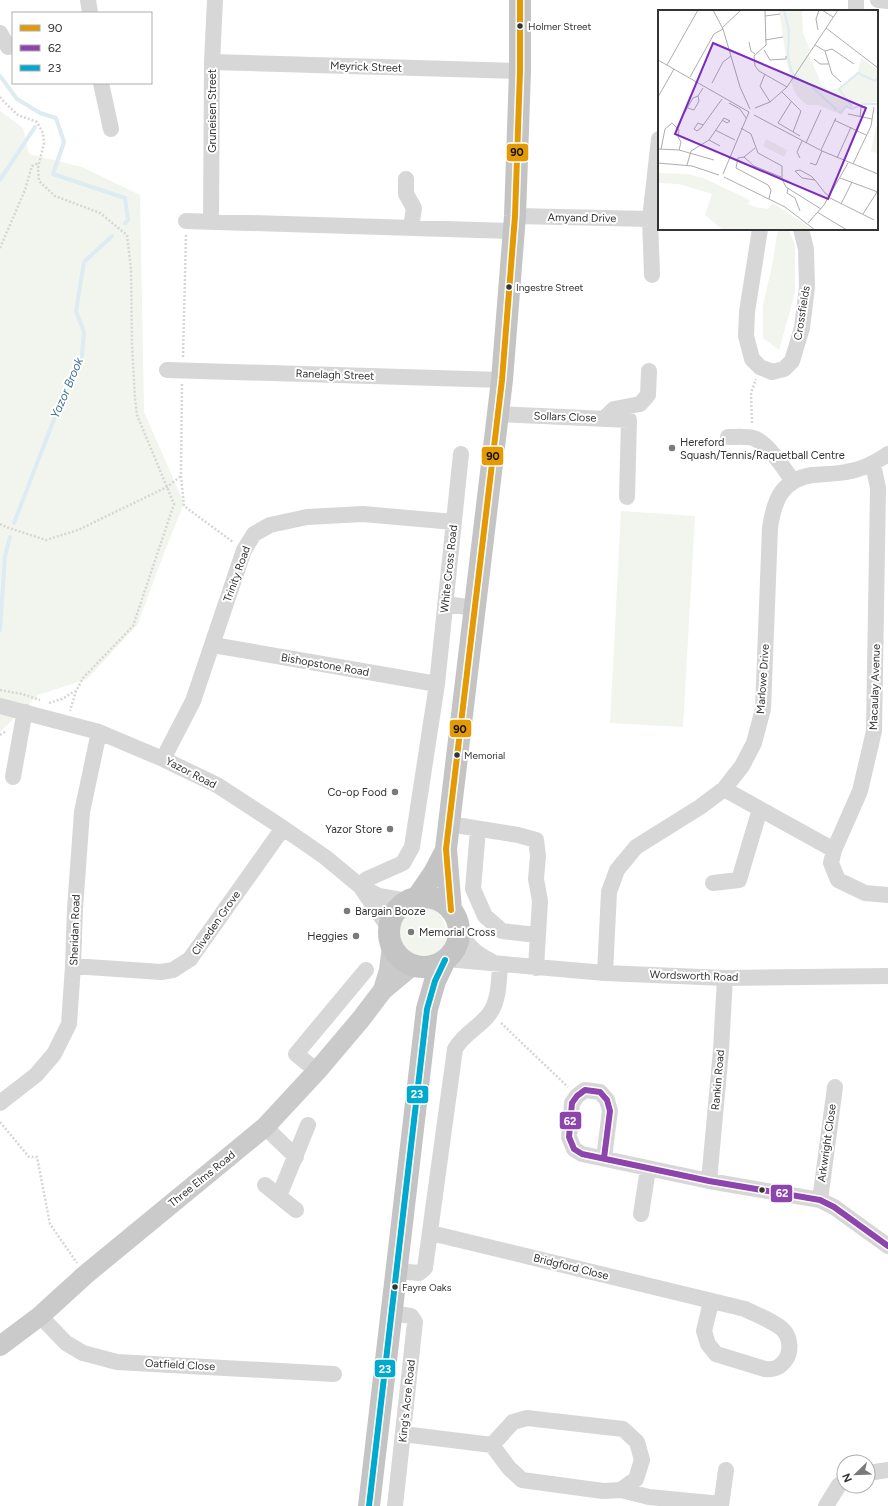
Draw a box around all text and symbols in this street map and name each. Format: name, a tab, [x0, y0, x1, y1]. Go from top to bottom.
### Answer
inset map	[658, 10, 878, 230]
legend	[12, 12, 152, 84]
place label: Holmer Street	[528, 20, 592, 33]
text: 90	[48, 21, 63, 35]
marker: Holmer Street	[515, 21, 525, 31]
text: 62	[48, 41, 62, 55]
street label: Meyrick Street	[330, 59, 402, 75]
text: 23	[48, 61, 61, 75]
street label: Gruneisen Street	[206, 69, 219, 153]
line badge: 90	[506, 143, 529, 162]
text: 90	[510, 146, 524, 159]
street label: Amyand Drive	[548, 211, 616, 225]
place label: Ingestre Street	[516, 281, 584, 294]
marker: Ingestre Street	[504, 282, 514, 292]
street label: Crossfields	[791, 285, 813, 341]
water label: Yazor Brook	[48, 354, 87, 420]
street label: Ranelagh Street	[295, 367, 375, 383]
street label: Sollars Close	[533, 409, 597, 425]
place label: Hereford Squash/Tennis/Raquetball Centre	[680, 436, 845, 462]
marker: Hereford Squash/Tennis/Raquetball Centre	[667, 443, 677, 453]
line badge: 90	[481, 446, 504, 466]
text: 90	[486, 450, 500, 463]
street label: White Cross Road	[438, 524, 460, 614]
street label: Trinity Road	[221, 544, 253, 604]
street label: Marlowe Drive	[754, 644, 772, 714]
street label: Macaulay Avenue	[867, 644, 883, 730]
street label: Bishopstone Road	[280, 651, 370, 679]
line badge: 90	[449, 719, 472, 738]
text: 90	[453, 723, 467, 736]
place label: Memorial	[464, 749, 505, 762]
marker: Memorial	[452, 750, 462, 760]
street label: Yazor Road	[163, 755, 219, 791]
place label: Co-op Food	[327, 786, 387, 799]
marker: Co-op Food	[390, 787, 400, 797]
place label: Yazor Store	[325, 823, 382, 836]
marker: Yazor Store	[385, 824, 395, 834]
street label: Cliveden Grove	[189, 888, 243, 958]
street label: Sheridan Road	[67, 894, 83, 966]
place label: Bargain Booze	[355, 905, 425, 918]
marker: Bargain Booze	[342, 906, 352, 916]
place label: Memorial Cross	[419, 926, 495, 939]
marker: Memorial Cross	[406, 927, 416, 937]
place label: Heggies	[307, 930, 348, 943]
marker: Heggies	[351, 931, 361, 941]
street label: Wordsworth Road	[649, 968, 739, 984]
street label: Rankin Road	[709, 1049, 727, 1111]
line badge: 23	[406, 1085, 429, 1104]
text: 23	[411, 1088, 423, 1101]
street label: Arkwright Close	[815, 1103, 839, 1183]
line badge: 62	[559, 1111, 582, 1130]
text: 62	[564, 1115, 576, 1128]
street label: Three Elms Road	[166, 1148, 238, 1210]
line badge: 62	[770, 1184, 793, 1203]
unlabelled marker	[757, 1185, 767, 1195]
text: 62	[776, 1187, 788, 1200]
street label: Bridgford Close	[532, 1251, 610, 1283]
place label: Fayre Oaks	[402, 1281, 452, 1294]
marker: Fayre Oaks	[390, 1282, 400, 1292]
street label: Oatfield Close	[145, 1357, 215, 1373]
line badge: 23	[374, 1359, 396, 1378]
street label: King's Acre Road	[396, 1359, 418, 1443]
text: 23	[379, 1363, 391, 1376]
north arrow	[836, 1454, 876, 1494]
text: N	[840, 1471, 855, 1484]

